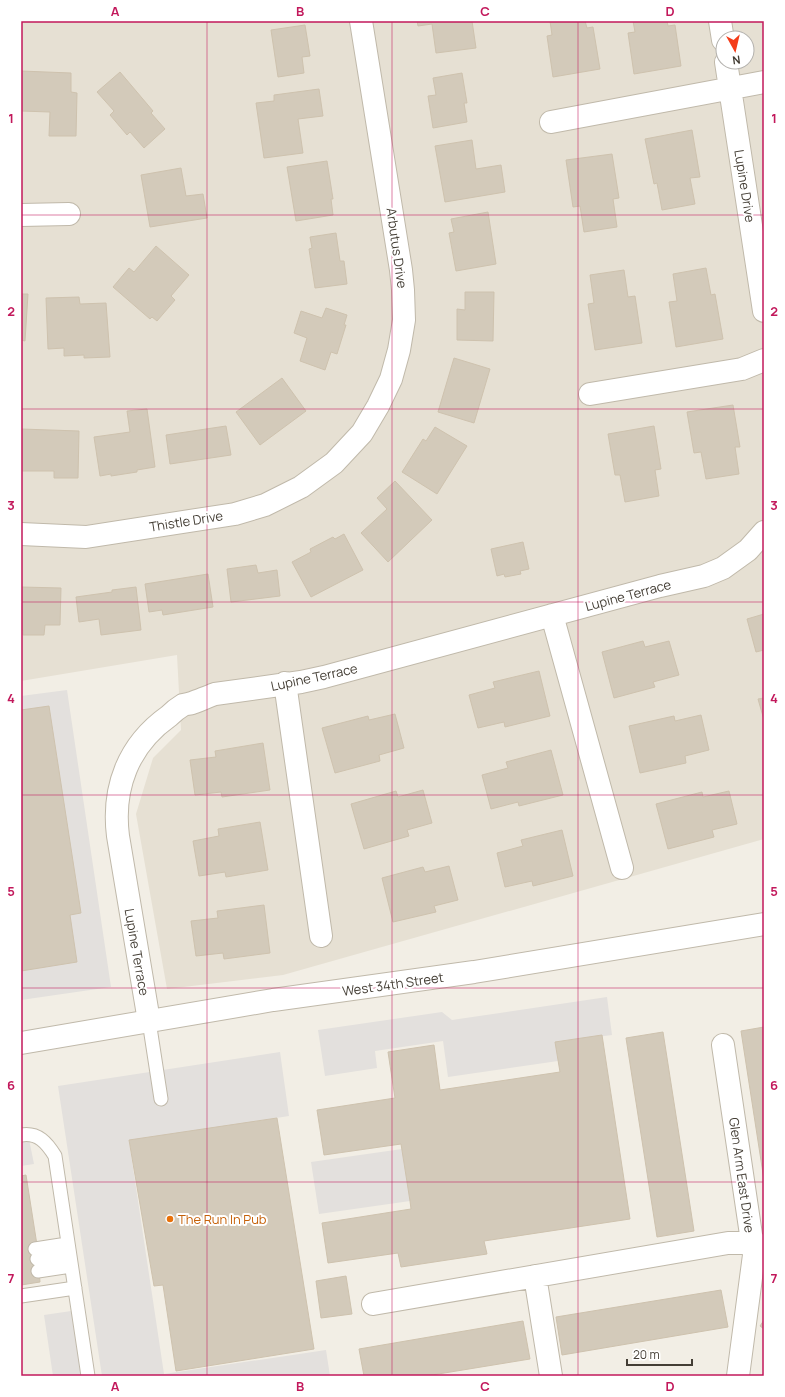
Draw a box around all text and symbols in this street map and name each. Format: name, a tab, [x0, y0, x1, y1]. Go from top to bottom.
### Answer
text: A	[111, 2, 120, 20]
text: B	[296, 2, 304, 20]
text: C	[480, 2, 490, 20]
text: D	[665, 2, 675, 20]
north arrow	[715, 30, 755, 70]
text: N	[731, 52, 741, 68]
text: 1	[8, 109, 14, 127]
text: 1	[771, 109, 777, 127]
street label: Lupine Drive	[730, 148, 760, 224]
street label: Arbutus Drive	[382, 207, 412, 290]
text: 2	[7, 302, 15, 320]
text: 2	[770, 302, 778, 320]
text: 3	[7, 496, 15, 514]
text: 3	[770, 496, 778, 514]
street label: Thistle Drive	[148, 506, 224, 536]
street label: Lupine Terrace	[583, 575, 673, 615]
street label: Lupine Terrace	[269, 659, 359, 695]
text: 4	[7, 689, 15, 707]
text: 4	[770, 689, 778, 707]
text: 5	[7, 882, 15, 900]
text: 5	[770, 882, 778, 900]
street label: Lupine Terrace	[120, 907, 154, 997]
street label: West 34th Street	[341, 968, 445, 1000]
text: 6	[7, 1076, 15, 1094]
text: 6	[770, 1076, 778, 1094]
street label: Glen Arm East Drive	[725, 1116, 759, 1234]
place label: The Run In Pub	[178, 1210, 267, 1228]
marker: The Run In Pub	[165, 1214, 175, 1224]
text: 7	[8, 1269, 15, 1287]
text: 7	[771, 1269, 778, 1287]
scale bar	[627, 1341, 692, 1367]
text: 20 m	[633, 1346, 660, 1363]
text: A	[111, 1377, 120, 1395]
text: B	[296, 1377, 304, 1395]
text: C	[480, 1377, 490, 1395]
text: D	[665, 1377, 675, 1395]

